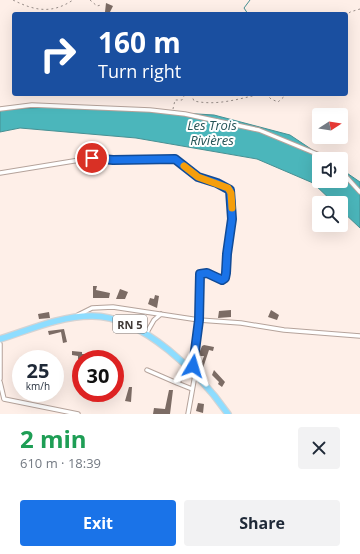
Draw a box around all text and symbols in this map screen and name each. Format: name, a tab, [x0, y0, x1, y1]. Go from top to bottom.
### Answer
text: 160 m	[98, 23, 181, 61]
icon: right	[32, 28, 84, 80]
text: Turn right	[98, 59, 181, 83]
north arrow	[312, 108, 348, 144]
map controls	[312, 108, 348, 232]
water label: Les Trois Rivières	[187, 116, 237, 149]
pin	[75, 141, 109, 175]
icon: arrive	[81, 147, 103, 169]
button: sound	[312, 152, 348, 188]
button: search	[312, 196, 348, 232]
road number: RN 5	[113, 315, 147, 333]
position arrow	[172, 345, 214, 387]
speed limit sign: 30	[72, 350, 124, 402]
text: 25	[27, 357, 49, 384]
text: km/h	[26, 379, 50, 393]
text: 2 min	[20, 422, 87, 455]
button: close	[298, 427, 340, 469]
text: 610 m · 18:39	[20, 454, 101, 472]
button: Exit	[20, 500, 176, 546]
button: Share	[184, 500, 340, 546]

